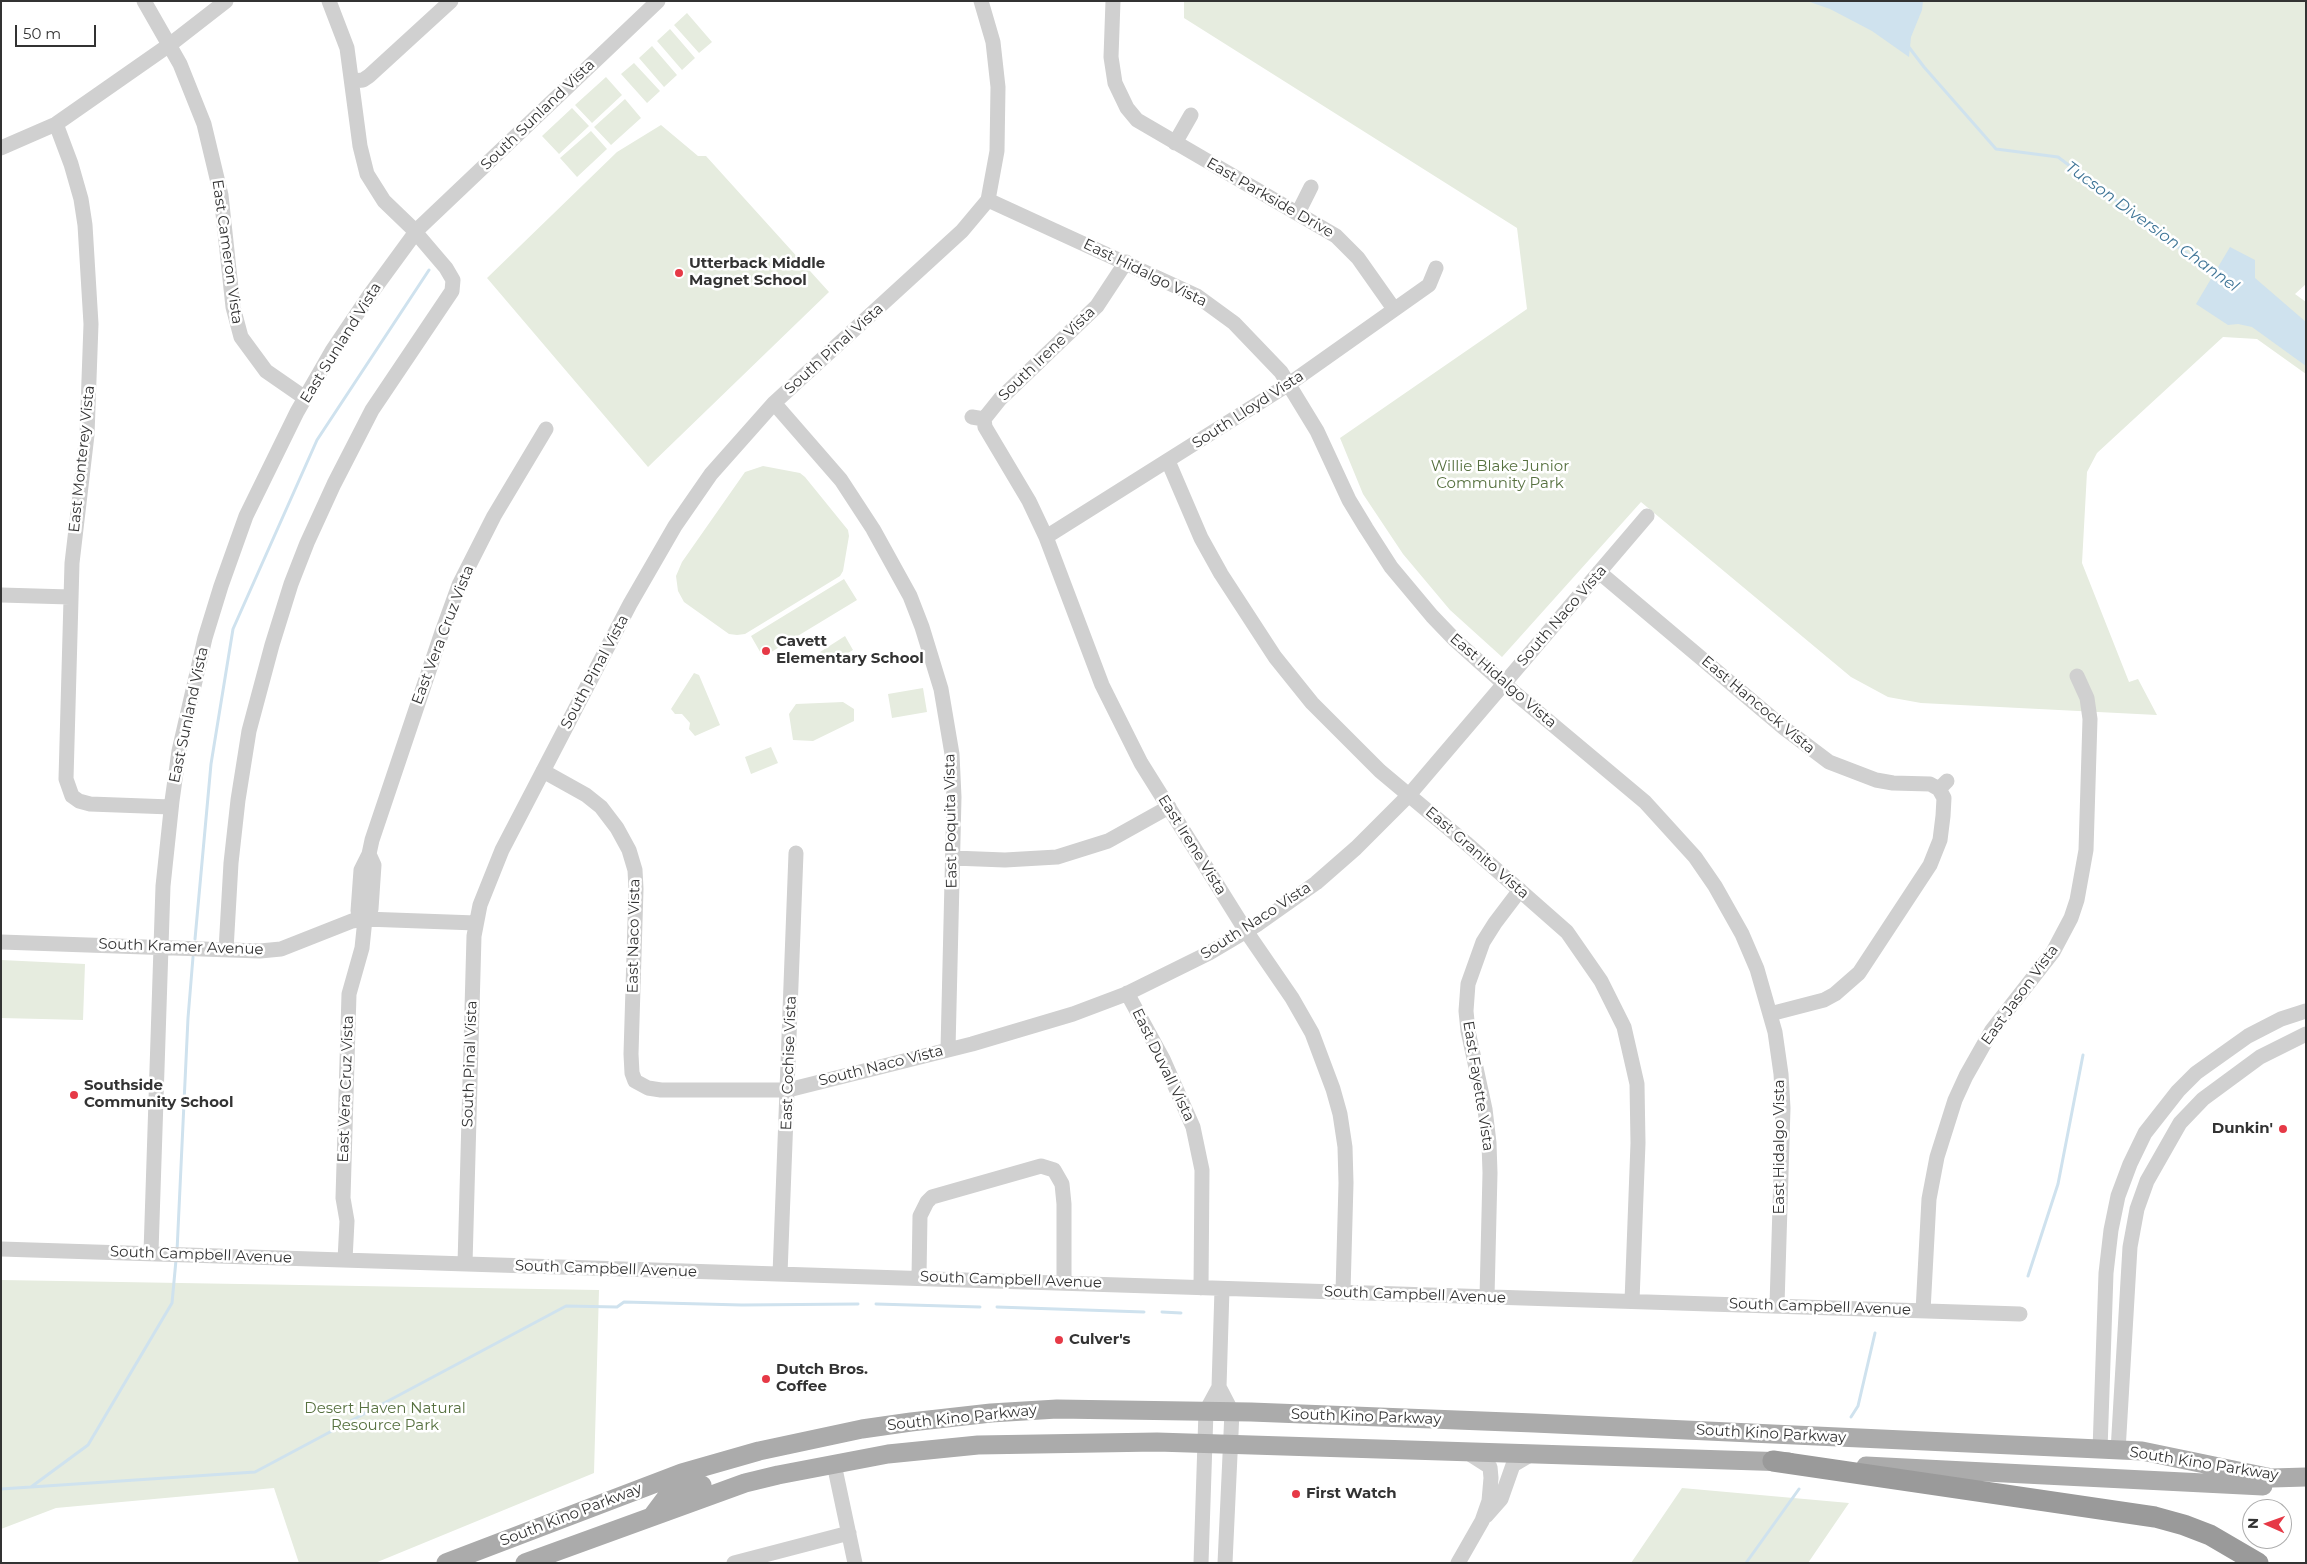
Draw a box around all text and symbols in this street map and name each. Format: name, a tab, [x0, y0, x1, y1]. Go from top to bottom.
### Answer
scale bar	[18, 15, 99, 47]
text: 50 m	[23, 24, 61, 43]
street label: South Sunland Vista	[477, 56, 599, 174]
street label: East Parkside Drive	[1203, 154, 1337, 242]
water label: Tucson Diversion Channel	[2062, 158, 2242, 296]
street label: East Cameron Vista	[208, 178, 246, 326]
street label: East Hidalgo Vista	[1080, 235, 1210, 311]
place label: Utterback Middle Magnet School	[689, 255, 825, 290]
marker: Utterback Middle Magnet School	[673, 267, 685, 279]
street label: East Sunland Vista	[297, 279, 385, 407]
street label: South Pinal Vista	[781, 300, 887, 398]
street label: South Irene Vista	[995, 303, 1099, 405]
street label: South Lloyd Vista	[1189, 367, 1307, 453]
street label: East Monterey Vista	[65, 385, 99, 533]
park label: Willie Blake Junior Community Park	[1431, 458, 1569, 493]
street label: South Naco Vista	[1513, 562, 1611, 670]
street label: East Vera Cruz Vista	[408, 563, 478, 707]
street label: South Pinal Vista	[557, 612, 633, 732]
street label: East Hidalgo Vista	[1446, 630, 1560, 732]
place label: Cavett Elementary School	[776, 633, 924, 668]
street label: East Sunland Vista	[166, 645, 212, 785]
marker: Cavett Elementary School	[760, 645, 772, 657]
street label: East Hancock Vista	[1698, 652, 1818, 758]
street label: East Poquita Vista	[941, 753, 961, 889]
street label: East Irene Vista	[1154, 792, 1230, 898]
street label: East Granito Vista	[1422, 803, 1532, 903]
street label: East Naco Vista	[624, 878, 644, 994]
street label: South Naco Vista	[1198, 879, 1314, 963]
street label: South Kramer Avenue	[98, 935, 264, 959]
street label: East Jason Vista	[1978, 941, 2062, 1049]
street label: East Cochise Vista	[778, 995, 800, 1131]
street label: South Pinal Vista	[459, 1000, 481, 1128]
street label: East Duvall Vista	[1128, 1006, 1198, 1124]
street label: East Vera Cruz Vista	[334, 1015, 358, 1163]
street label: East Fayette Vista	[1459, 1020, 1497, 1152]
street label: South Naco Vista	[817, 1042, 945, 1090]
place label: Southside Community School	[84, 1077, 233, 1112]
street label: East Hidalgo Vista	[1771, 1079, 1789, 1215]
marker: Southside Community School	[68, 1089, 80, 1101]
place label: Dunkin'	[2212, 1120, 2273, 1138]
marker: Dunkin'	[2277, 1123, 2289, 1135]
street label: South Campbell Avenue	[110, 1243, 292, 1267]
street label: South Campbell Avenue	[515, 1257, 697, 1281]
street label: South Campbell Avenue	[920, 1268, 1102, 1292]
street label: South Campbell Avenue	[1324, 1283, 1506, 1307]
street label: South Campbell Avenue	[1729, 1295, 1911, 1319]
place label: Culver's	[1069, 1331, 1131, 1349]
marker: Culver's	[1053, 1334, 1065, 1346]
place label: Dutch Bros. Coffee	[776, 1361, 868, 1396]
marker: Dutch Bros. Coffee	[760, 1373, 772, 1385]
park label: Desert Haven Natural Resource Park	[304, 1400, 466, 1435]
street label: South Kino Parkway	[886, 1401, 1038, 1435]
street label: South Kino Parkway	[1290, 1405, 1442, 1429]
street label: South Kino Parkway	[1695, 1421, 1847, 1447]
street label: South Kino Parkway	[2128, 1443, 2280, 1485]
street label: South Kino Parkway	[498, 1480, 644, 1550]
place label: First Watch	[1306, 1485, 1397, 1503]
marker: First Watch	[1290, 1488, 1302, 1500]
north arrow	[2242, 1499, 2292, 1549]
text: N	[2244, 1518, 2262, 1529]

